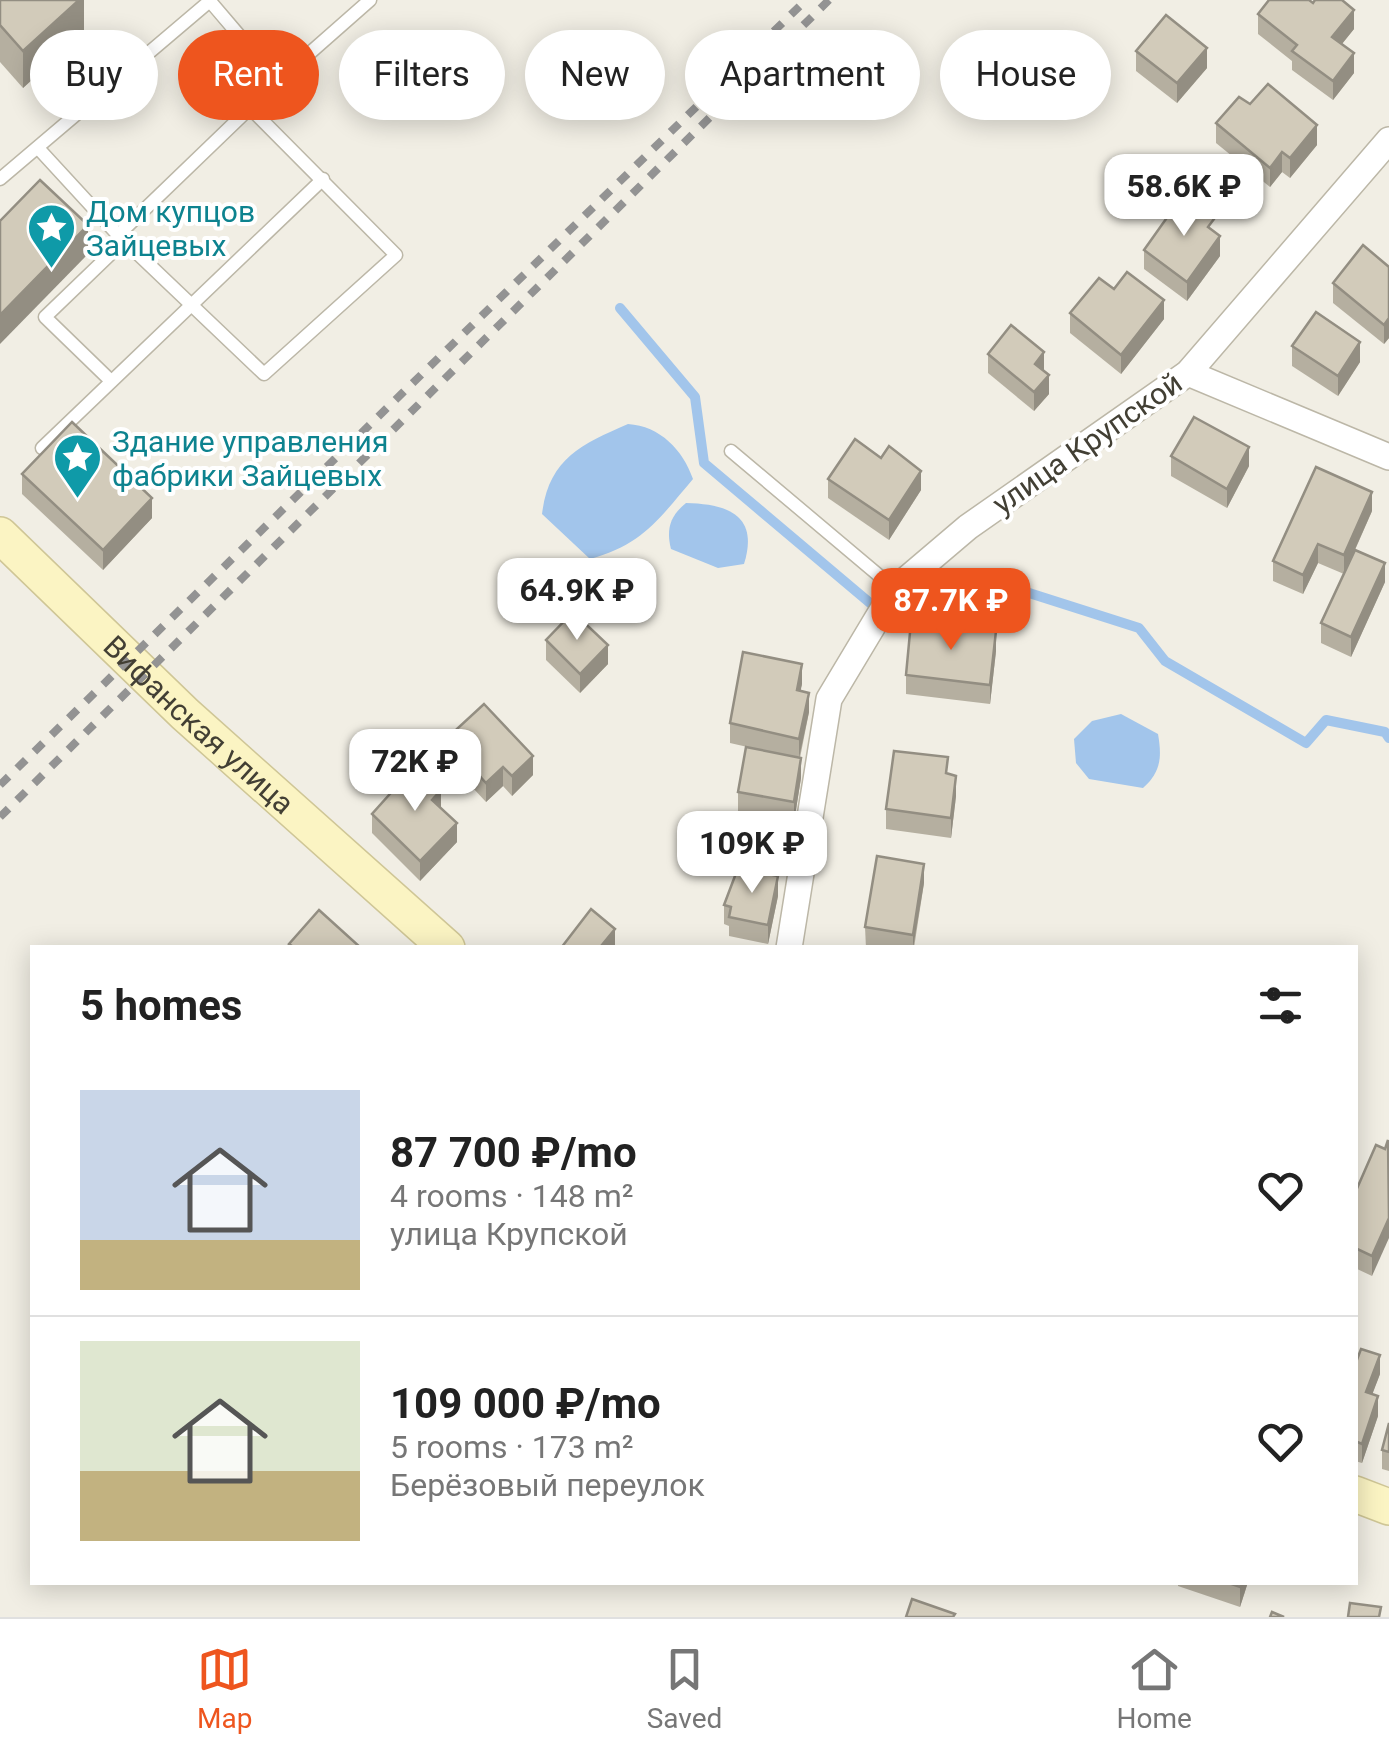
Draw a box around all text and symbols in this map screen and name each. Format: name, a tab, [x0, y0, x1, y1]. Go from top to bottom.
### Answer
chip: Buy	[30, 30, 158, 120]
chip: Rent	[178, 30, 319, 120]
chip: Filters	[339, 30, 505, 120]
chip: New	[525, 30, 665, 120]
chip: Apartment	[685, 30, 920, 120]
chip: House	[940, 30, 1111, 120]
pin: 58.6K ₽	[1092, 154, 1276, 239]
text: 58.6K ₽	[1126, 167, 1242, 205]
place label: Дом купцов Зайцевых	[86, 194, 255, 263]
place icon: Дом купцов Зайцевых	[25, 202, 77, 270]
street label: улица Крупской	[986, 365, 1188, 521]
place label: Здание управления фабрики Зайцевых	[112, 424, 388, 493]
place icon: Здание управления фабрики Зайцевых	[51, 432, 103, 500]
pin: 64.9K ₽	[485, 558, 669, 643]
pin: 87.7K ₽	[859, 568, 1043, 653]
text: 64.9K ₽	[519, 571, 635, 609]
text: 87.7K ₽	[893, 581, 1009, 619]
street label: Вифанская улица	[97, 628, 302, 821]
pin: 72K ₽	[345, 729, 485, 814]
text: 72K ₽	[371, 742, 459, 780]
pin: 109K ₽	[671, 811, 833, 896]
text: 109K ₽	[699, 824, 805, 862]
icon: filters	[1253, 978, 1308, 1033]
text: 5 homes	[80, 981, 242, 1030]
text: 87 700 ₽/mo	[390, 1128, 637, 1177]
icon: home	[160, 1130, 280, 1250]
icon: heart	[1253, 1163, 1308, 1218]
text: 4 rooms · 148 m²	[390, 1177, 633, 1215]
text: улица Крупской	[390, 1215, 628, 1253]
text: 109 000 ₽/mo	[390, 1379, 661, 1428]
icon: home	[160, 1381, 280, 1501]
icon: heart	[1253, 1414, 1308, 1469]
text: 5 rooms · 173 m²	[390, 1428, 633, 1466]
text: Берёзовый переулок	[390, 1466, 705, 1504]
tab: Map	[197, 1642, 252, 1735]
tab: Saved	[647, 1642, 722, 1735]
tab: Home	[1117, 1642, 1192, 1735]

